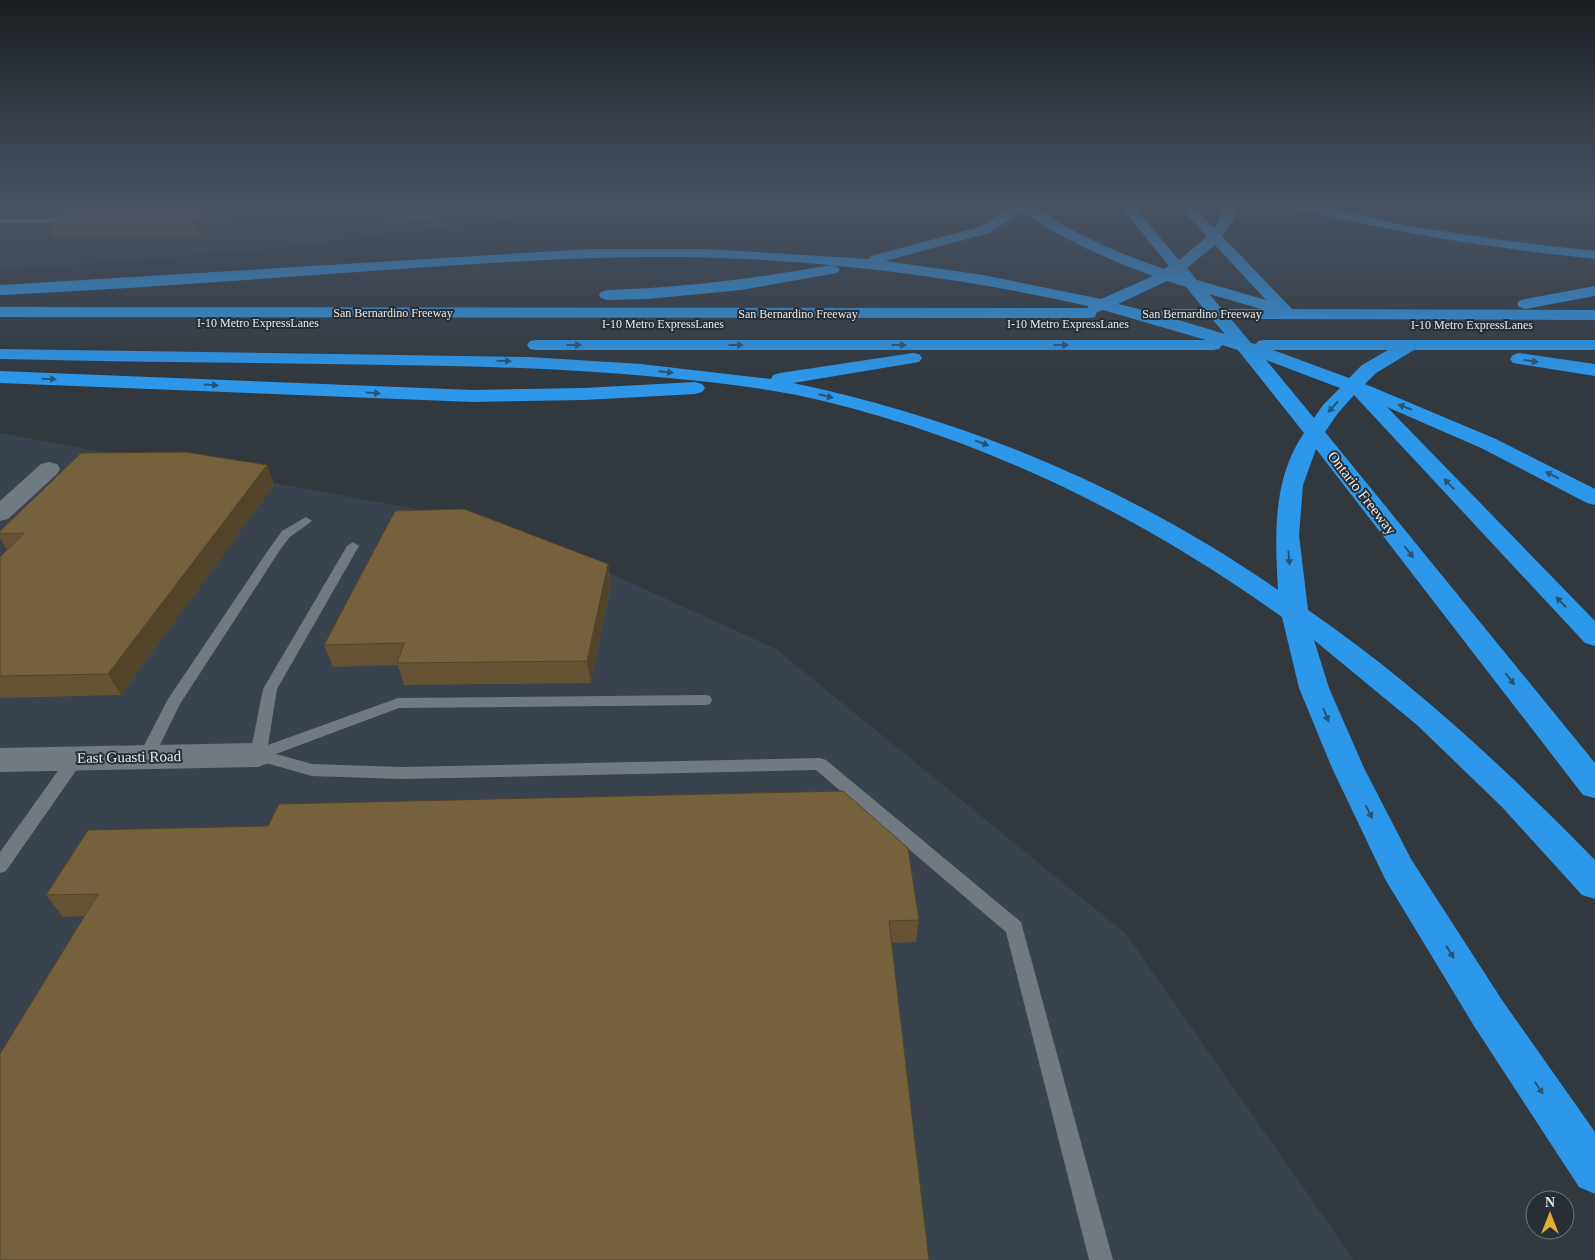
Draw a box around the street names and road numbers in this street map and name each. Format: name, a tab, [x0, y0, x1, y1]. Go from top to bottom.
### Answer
street label: San Bernardino Freeway	[333, 306, 453, 320]
street label: San Bernardino Freeway	[738, 307, 858, 321]
street label: San Bernardino Freeway	[1142, 307, 1262, 321]
street label: I-10 Metro ExpressLanes	[197, 316, 319, 330]
street label: I-10 Metro ExpressLanes	[602, 317, 724, 331]
street label: I-10 Metro ExpressLanes	[1007, 317, 1129, 331]
street label: I-10 Metro ExpressLanes	[1411, 318, 1533, 332]
street label: Ontario Freeway	[1325, 448, 1400, 538]
street label: East Guasti Road	[77, 748, 182, 766]

